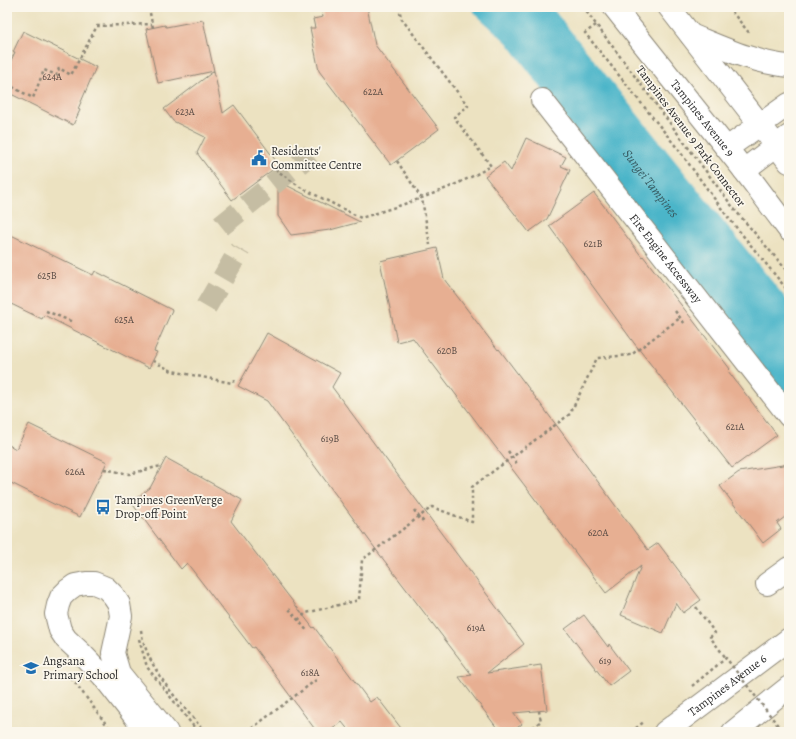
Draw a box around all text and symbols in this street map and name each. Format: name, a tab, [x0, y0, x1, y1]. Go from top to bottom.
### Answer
street label: Tampines Avenue 9 Park Connector	[633, 62, 750, 210]
house number: 624A	[42, 70, 62, 83]
street label: Tampines Avenue 9	[667, 76, 738, 160]
house number: 622A	[363, 85, 383, 98]
house number: 623A	[175, 105, 195, 118]
place label: Residents' Committee Centre	[271, 143, 362, 173]
water label: Sungei Tampines	[619, 146, 683, 222]
public building icon: Residents' Committee Centre	[250, 149, 268, 167]
street label: Fire Engine Accessway	[626, 210, 706, 307]
house number: 621B	[584, 237, 602, 250]
house number: 625B	[37, 269, 57, 282]
house number: 625A	[114, 313, 134, 326]
house number: 620B	[437, 344, 457, 357]
house number: 621A	[726, 420, 744, 433]
house number: 619B	[321, 432, 339, 445]
house number: 626A	[65, 465, 85, 478]
place label: Tampines GreenVerge Drop-off Point	[115, 492, 222, 522]
bus stop icon: Tampines GreenVerge Drop-off Point	[94, 498, 112, 516]
house number: 620A	[588, 526, 608, 539]
house number: 619A	[467, 621, 485, 634]
street label: Tampines Avenue 6	[685, 650, 770, 720]
place label: Angsana Primary School	[42, 653, 118, 683]
house number: 619	[599, 654, 612, 667]
school or university icon: Angsana Primary School	[22, 659, 40, 677]
house number: 618A	[301, 666, 320, 679]

